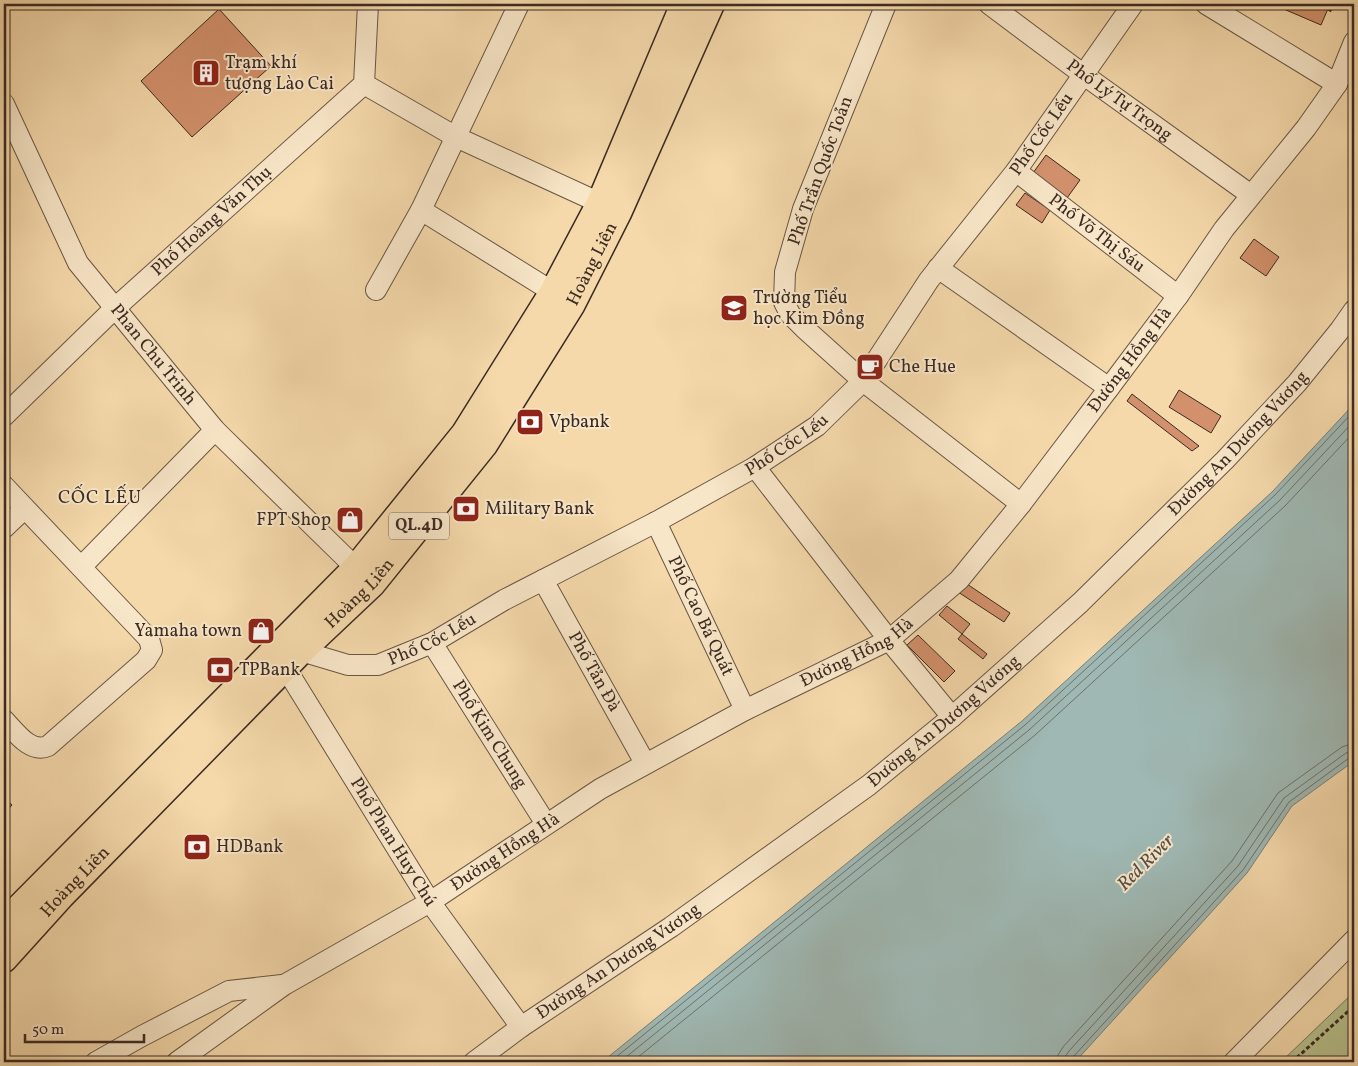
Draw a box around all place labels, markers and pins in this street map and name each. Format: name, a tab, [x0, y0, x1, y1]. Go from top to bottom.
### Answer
place label: Trạm khí tượng Lào Cai	[225, 51, 334, 97]
building icon: Trạm khí tượng Lào Cai	[191, 58, 221, 88]
place label: Trường Tiểu học Kim Đồng	[753, 286, 865, 332]
school or university icon: Trường Tiểu học Kim Đồng	[719, 293, 749, 323]
cafe icon: Che Hue	[855, 352, 885, 382]
place label: Che Hue	[889, 355, 956, 380]
bank icon: Vpbank	[515, 407, 545, 437]
place label: Vpbank	[549, 410, 610, 435]
bank icon: Military Bank	[451, 494, 481, 524]
place label: Military Bank	[485, 497, 595, 522]
shop icon: FPT Shop	[335, 505, 365, 535]
place label: FPT Shop	[256, 508, 331, 533]
shop icon: Yamaha town	[246, 616, 276, 646]
place label: Yamaha town	[134, 619, 242, 644]
bank icon: TPBank	[205, 655, 235, 685]
place label: TPBank	[239, 658, 300, 683]
bank icon: HDBank	[182, 832, 212, 862]
place label: HDBank	[216, 835, 284, 860]

